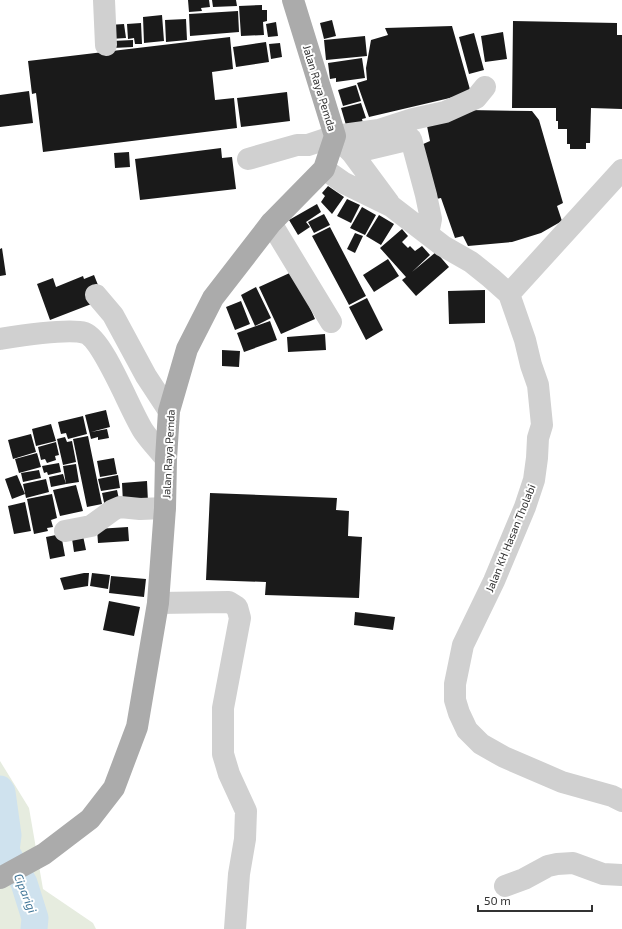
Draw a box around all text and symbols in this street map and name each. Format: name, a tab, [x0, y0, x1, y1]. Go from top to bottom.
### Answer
street label: Jalan Raya Pemda	[301, 43, 339, 133]
street label: Jalan Raya Pemda	[159, 409, 177, 499]
street label: Jalan KH Hasan Tholabi	[482, 482, 538, 594]
water label: Ciparigi	[12, 871, 40, 915]
scale bar	[478, 887, 592, 913]
text: 50 m	[484, 893, 511, 907]

